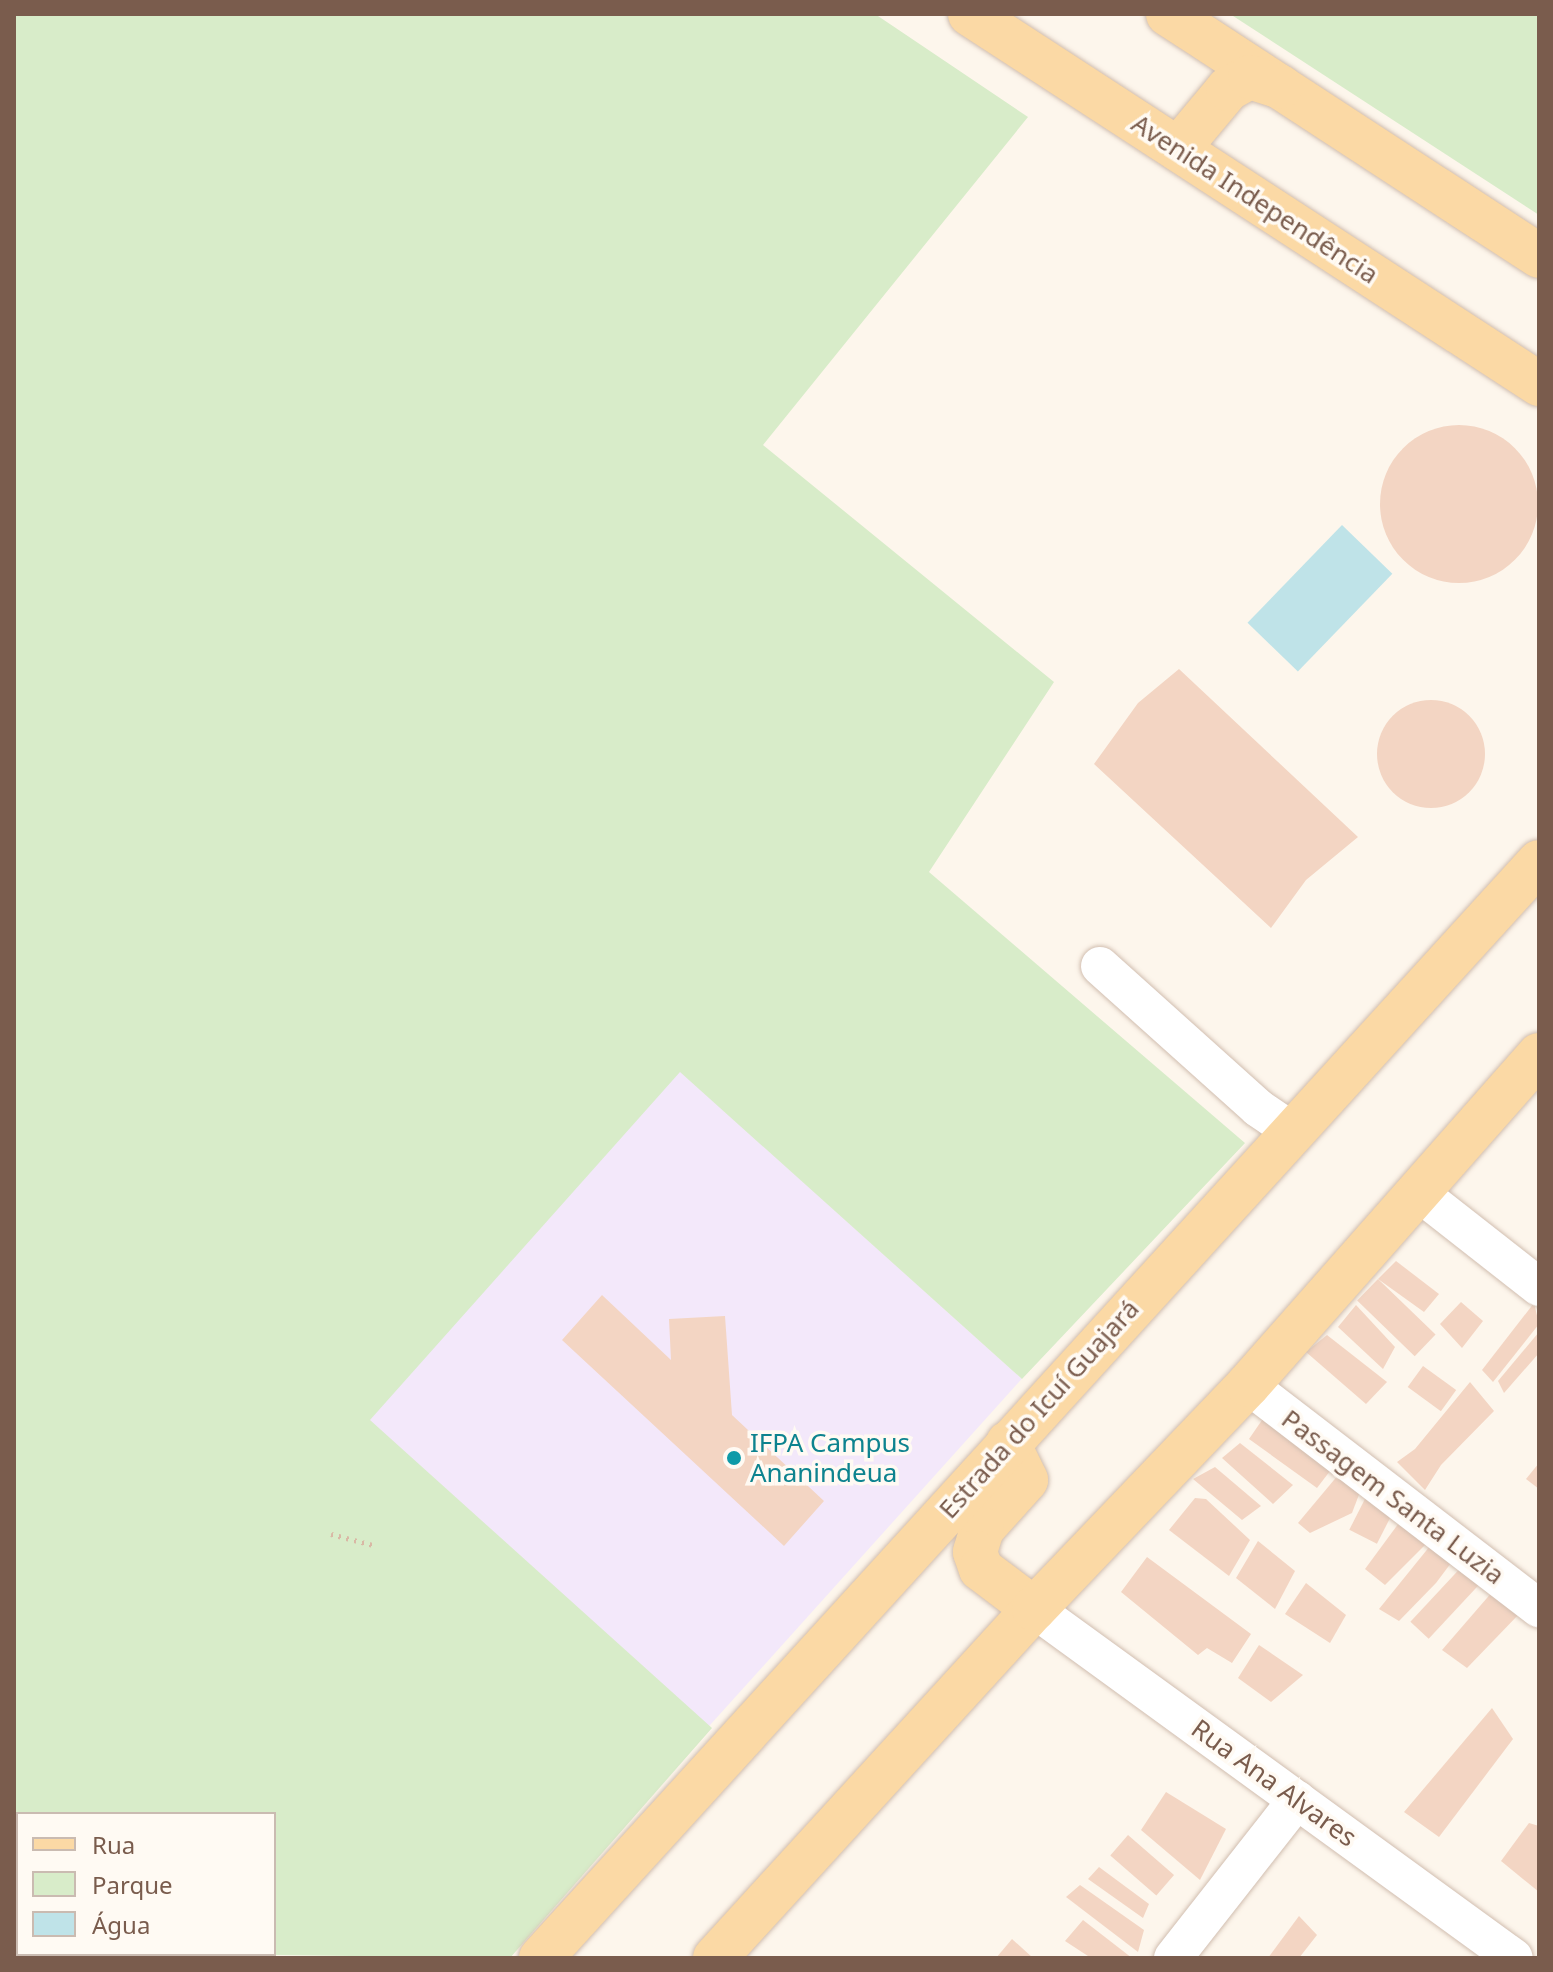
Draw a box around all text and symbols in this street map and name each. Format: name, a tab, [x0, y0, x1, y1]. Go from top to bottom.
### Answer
street label: Avenida Independência	[1126, 108, 1384, 290]
street label: Estrada do Icuí Guajará	[933, 1293, 1145, 1525]
street label: Passagem Santa Luzia	[1276, 1403, 1510, 1591]
place label: IFPA Campus Ananindeua	[750, 1427, 910, 1488]
marker: IFPA Campus Ananindeua	[725, 1449, 743, 1467]
street label: Rua Ana Alvares	[1186, 1713, 1362, 1853]
legend	[16, 1812, 276, 1956]
text: Rua	[92, 1828, 135, 1861]
text: Parque	[92, 1868, 173, 1901]
text: Água	[92, 1908, 150, 1941]

